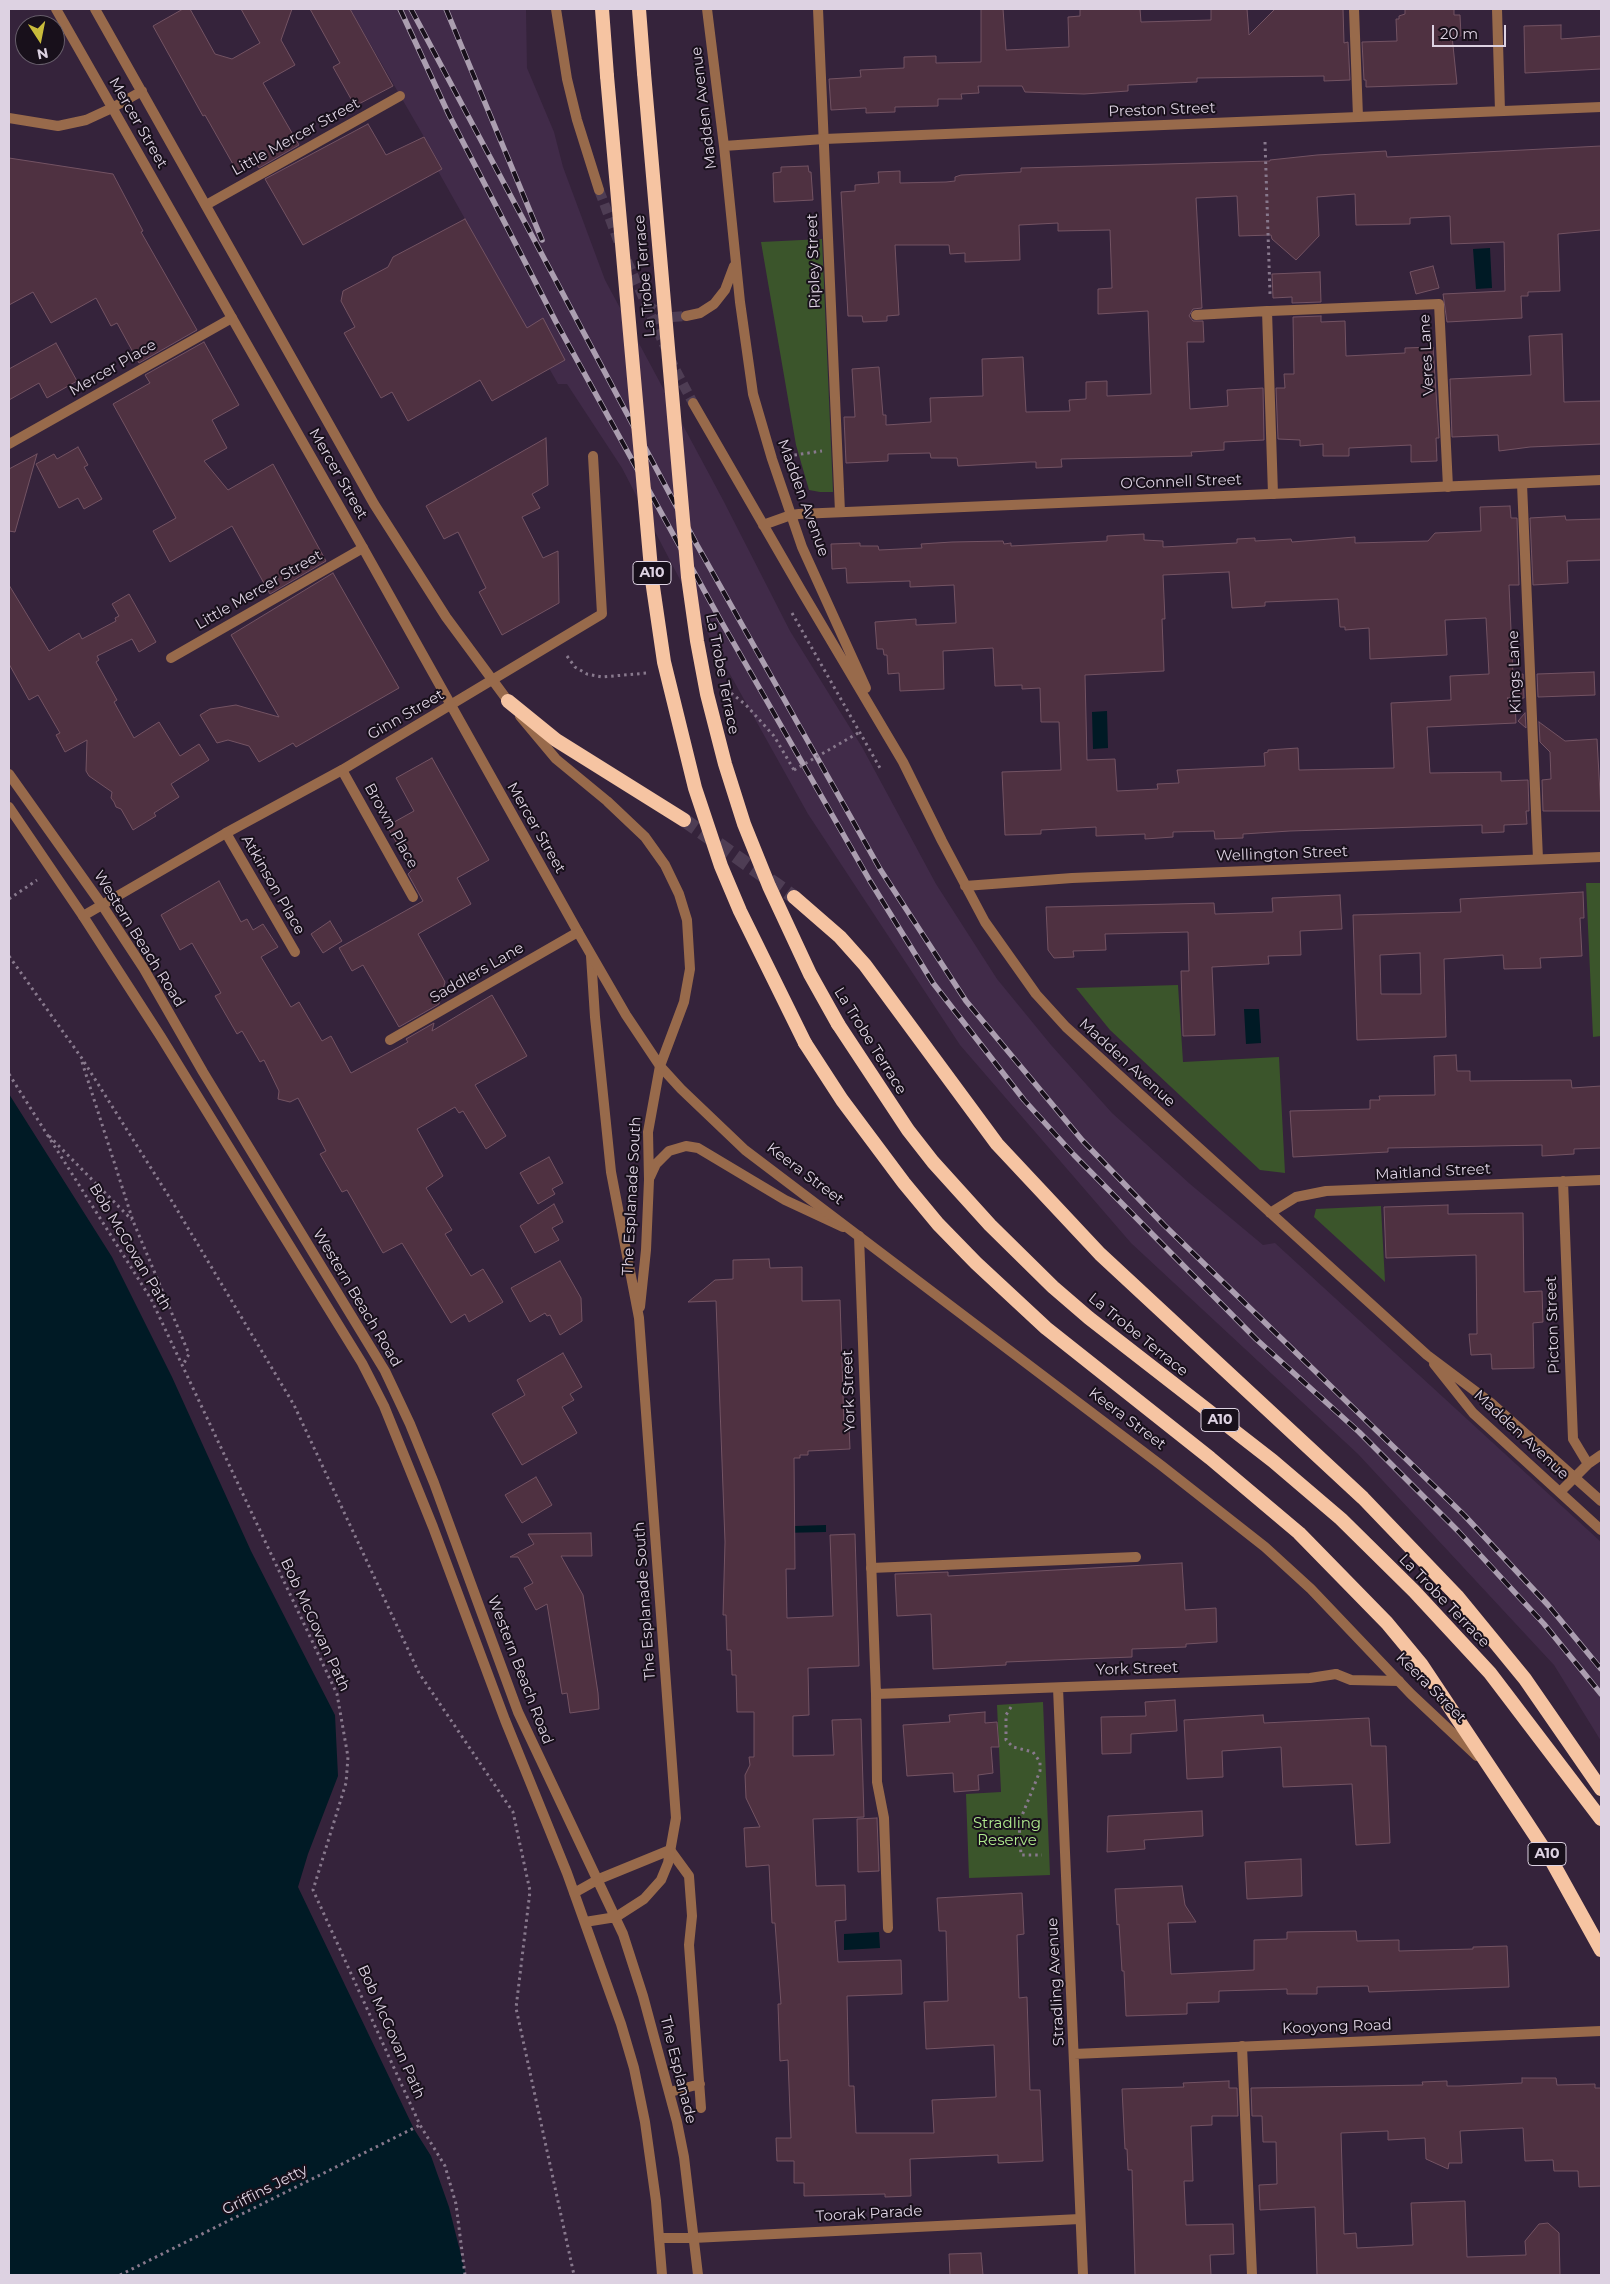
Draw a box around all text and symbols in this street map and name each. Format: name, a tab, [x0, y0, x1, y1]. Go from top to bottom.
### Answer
north arrow	[15, 15, 65, 65]
scale bar	[1435, 15, 1509, 47]
text: 20 m	[1440, 24, 1478, 43]
text: N	[35, 44, 50, 64]
street label: Madden Avenue	[688, 46, 720, 170]
street label: Mercer Street	[105, 74, 171, 172]
street label: Little Mercer Street	[229, 94, 363, 180]
street label: Preston Street	[1108, 99, 1216, 121]
street label: Ripley Street	[803, 213, 825, 309]
street label: La Trobe Terrace	[631, 214, 659, 338]
street label: Veres Lane	[1416, 314, 1438, 396]
street label: Mercer Place	[66, 336, 160, 400]
street label: Mercer Street	[305, 425, 371, 523]
street label: Madden Avenue	[773, 437, 833, 559]
street label: O'Connell Street	[1120, 471, 1242, 493]
street label: Little Mercer Street	[192, 546, 326, 634]
road number: A10	[633, 562, 671, 584]
street label: La Trobe Terrace	[701, 612, 743, 736]
street label: Kings Lane	[1505, 630, 1525, 714]
street label: Ginn Street	[365, 686, 447, 744]
street label: Mercer Street	[503, 779, 569, 877]
street label: Brown Place	[360, 780, 422, 872]
street label: Atkinson Place	[237, 832, 309, 938]
street label: Wellington Street	[1216, 843, 1348, 865]
street label: Western Beach Road	[90, 867, 188, 1011]
street label: Saddlers Lane	[427, 939, 527, 1007]
street label: La Trobe Terrace	[830, 984, 910, 1098]
street label: Madden Avenue	[1075, 1015, 1179, 1111]
street label: The Esplanade South	[619, 1116, 645, 1276]
street label: Keera Street	[763, 1139, 847, 1209]
street label: Maitland Street	[1375, 1160, 1491, 1184]
street label: Bob McGovan Path	[85, 1180, 175, 1314]
street label: Western Beach Road	[309, 1226, 405, 1370]
street label: Picton Street	[1542, 1276, 1564, 1374]
street label: La Trobe Terrace	[1085, 1289, 1191, 1381]
street label: York Street	[839, 1350, 859, 1432]
street label: Keera Street	[1085, 1384, 1169, 1454]
street label: Madden Avenue	[1470, 1386, 1572, 1484]
road number: A10	[1201, 1408, 1239, 1432]
street label: The Esplanade South	[630, 1521, 660, 1681]
street label: La Trobe Terrace	[1395, 1551, 1493, 1651]
street label: Bob McGovan Path	[276, 1556, 354, 1694]
street label: Western Beach Road	[483, 1593, 557, 1747]
street label: Keera Street	[1392, 1649, 1470, 1727]
street label: York Street	[1096, 1659, 1178, 1679]
park label: Stradling Reserve	[973, 1815, 1041, 1850]
road number: A10	[1528, 1842, 1566, 1866]
street label: Stradling Avenue	[1044, 1917, 1068, 2047]
street label: Bob McGovan Path	[353, 1962, 429, 2102]
street label: The Esplanade	[656, 2014, 700, 2126]
street label: Kooyong Road	[1282, 2016, 1392, 2038]
street label: Griffins Jetty	[219, 2161, 311, 2219]
street label: Toorak Parade	[815, 2202, 923, 2226]

